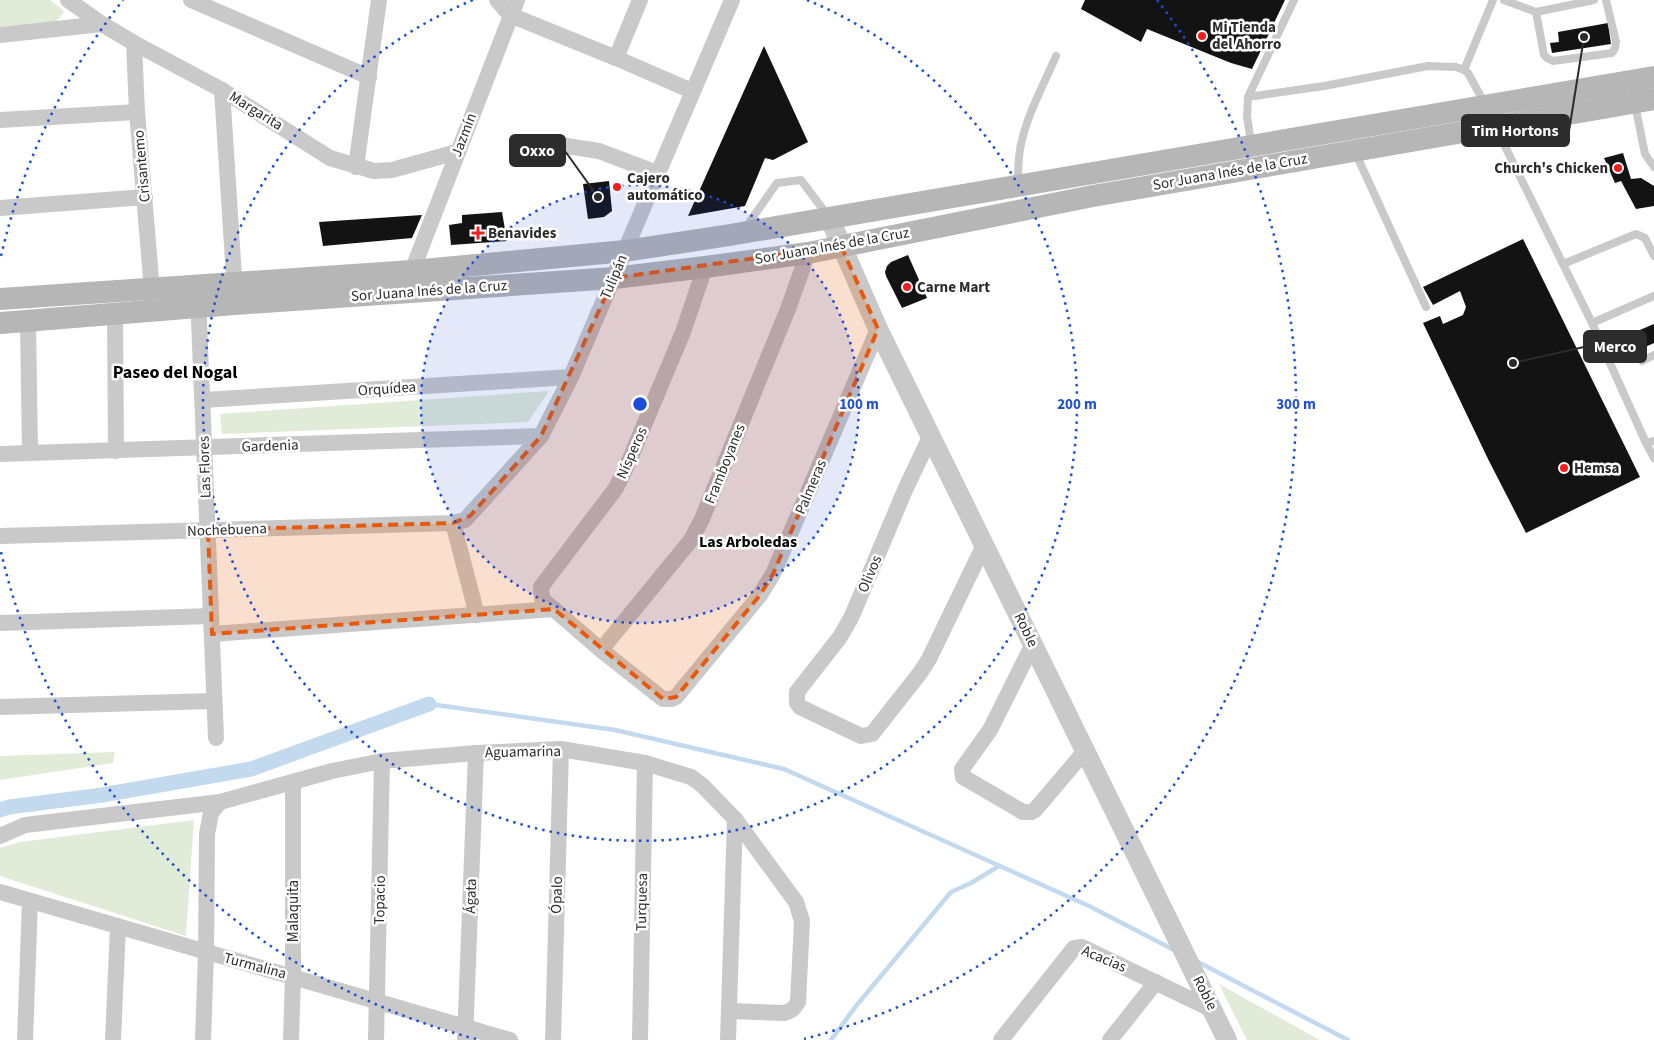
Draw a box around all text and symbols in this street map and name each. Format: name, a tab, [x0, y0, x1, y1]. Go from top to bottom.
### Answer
place label: Mi Tienda del Ahorro	[1212, 17, 1281, 55]
marker: Mi Tienda del Ahorro	[1196, 30, 1208, 42]
street label: Margarita	[225, 86, 287, 136]
street label: Jazmín	[446, 110, 482, 160]
callout: Tim Hortons	[1462, 115, 1569, 146]
text: Tim Hortons	[1471, 120, 1559, 142]
street label: Crisantemo	[128, 129, 156, 203]
callout: Oxxo	[510, 135, 565, 166]
text: Oxxo	[519, 140, 555, 162]
street label: Sor Juana Inés de la Cruz	[1151, 148, 1309, 196]
place label: Church's Chicken	[1494, 158, 1608, 179]
marker: Church's Chicken	[1612, 162, 1624, 174]
place label: Cajero automático	[627, 168, 703, 206]
marker: Cajero automático	[611, 181, 623, 193]
street label: Sor Juana Inés de la Cruz	[753, 222, 911, 270]
place label: Benavides	[488, 223, 557, 244]
marker: Benavides	[472, 227, 484, 239]
street label: Tulipán	[595, 251, 633, 303]
street label: Sor Juana Inés de la Cruz	[350, 275, 508, 307]
place label: Carne Mart	[917, 277, 990, 298]
marker: Carne Mart	[901, 281, 913, 293]
callout: Merco	[1584, 331, 1646, 362]
text: Merco	[1594, 336, 1636, 358]
district label: Paseo del Nogal	[113, 360, 237, 385]
street label: Orquídea	[357, 376, 417, 402]
text: 100 m	[839, 394, 879, 415]
text: 200 m	[1057, 394, 1097, 415]
text: 300 m	[1276, 394, 1316, 415]
centre of rings	[631, 395, 649, 413]
street label: Framboyanes	[699, 421, 751, 507]
street label: Nísperos	[611, 424, 653, 482]
street label: Gardenia	[241, 435, 299, 457]
street label: Las Flores	[193, 436, 217, 498]
street label: Palmeras	[790, 456, 832, 518]
place label: Hemsa	[1574, 458, 1619, 479]
marker: Hemsa	[1558, 462, 1570, 474]
street label: Nochebuena	[187, 518, 267, 542]
district label: Las Arboledas	[699, 531, 797, 553]
street label: Olivos	[853, 552, 887, 596]
street label: Roble	[1009, 609, 1043, 651]
street label: Aguamarina	[485, 741, 561, 763]
street label: Turquesa	[631, 873, 653, 931]
street label: Topacio	[369, 875, 391, 925]
street label: Ópalo	[546, 876, 568, 914]
street label: Ágata	[460, 878, 482, 914]
street label: Malaquita	[283, 880, 304, 942]
street label: Acacias	[1078, 940, 1130, 978]
street label: Turmalina	[221, 948, 289, 984]
street label: Roble	[1187, 972, 1223, 1014]

